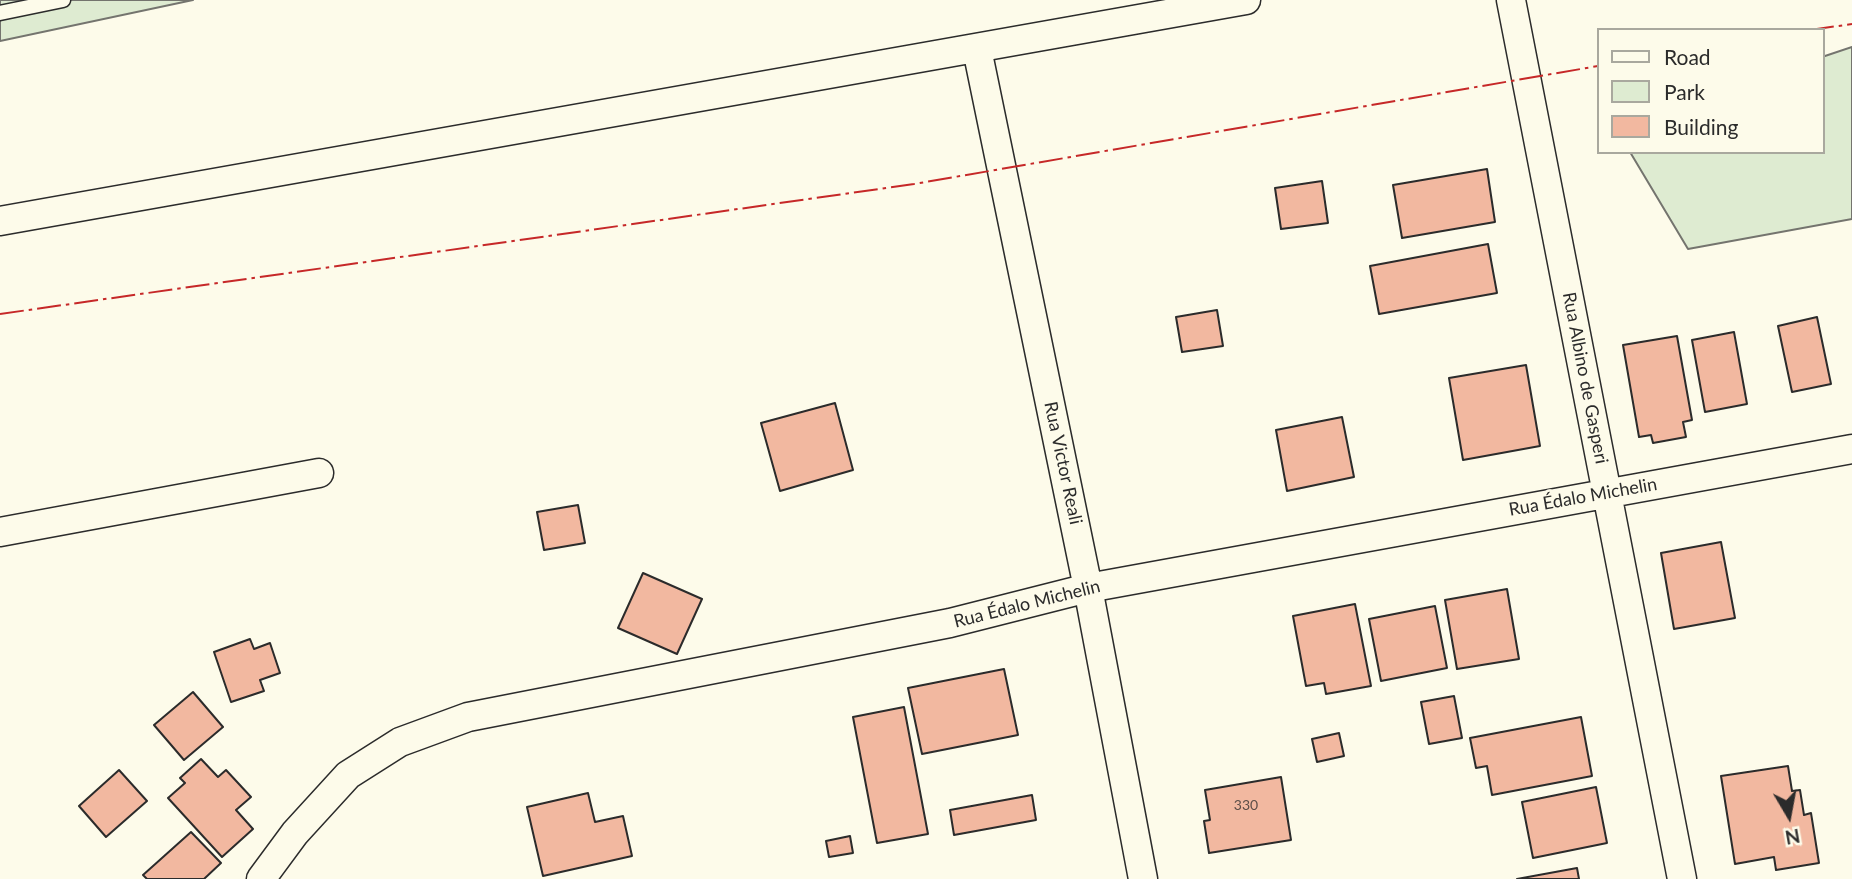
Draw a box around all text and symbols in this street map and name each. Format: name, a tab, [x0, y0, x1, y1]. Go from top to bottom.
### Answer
legend	[1596, 28, 1824, 154]
text: Road	[1664, 44, 1711, 69]
text: Park	[1664, 79, 1705, 104]
text: Building	[1664, 114, 1739, 139]
street label: Rua Albino de Gasperi	[1558, 290, 1612, 466]
street label: Rua Victor Reali	[1039, 400, 1087, 526]
street label: Rua Édalo Michelin	[1507, 473, 1659, 521]
street label: Rua Édalo Michelin	[951, 575, 1103, 633]
north arrow	[1754, 781, 1824, 851]
house number: 330	[1234, 797, 1258, 813]
text: N	[1784, 825, 1802, 850]

